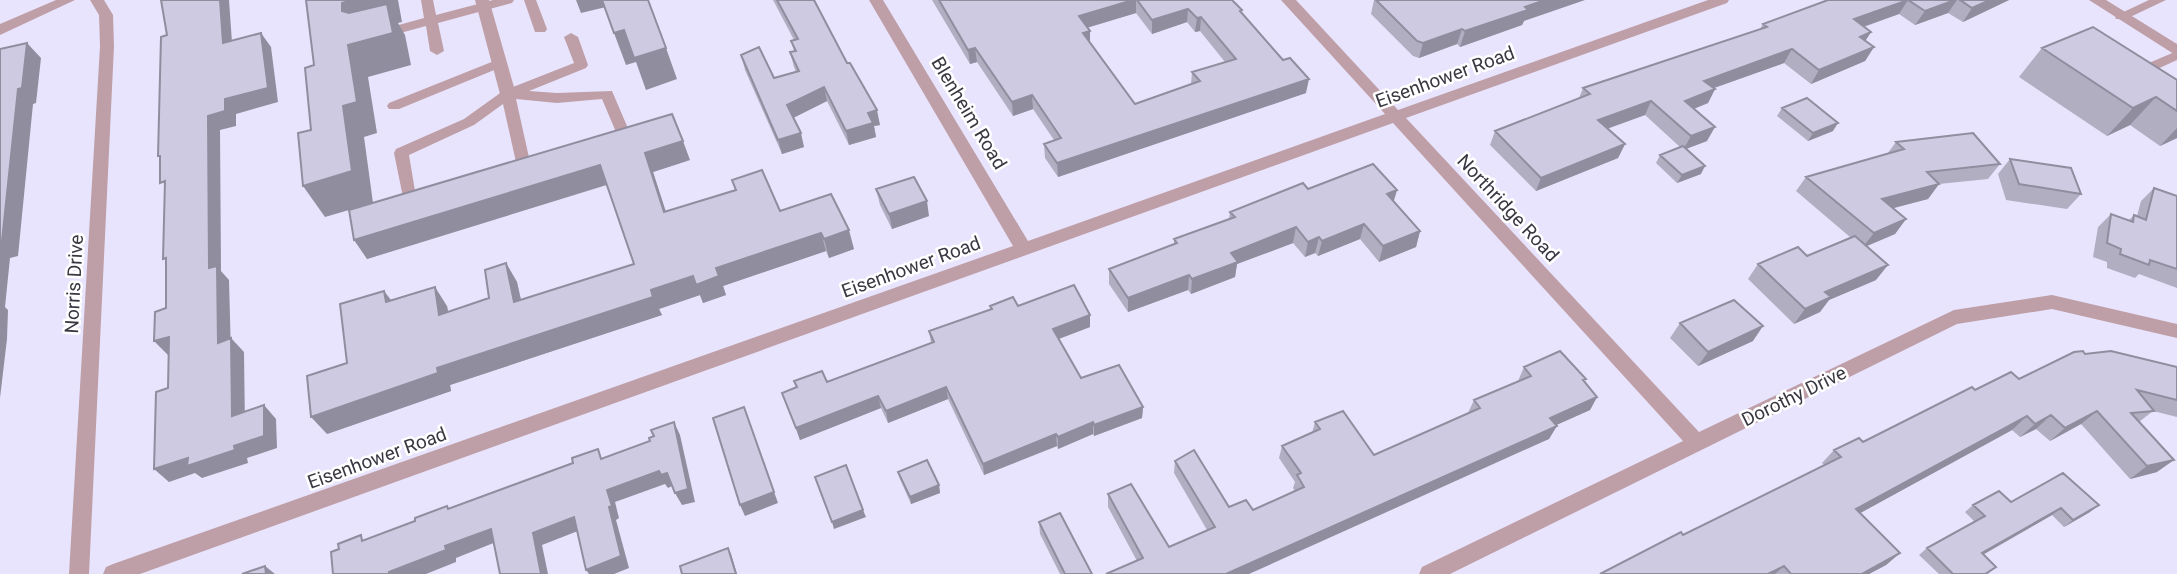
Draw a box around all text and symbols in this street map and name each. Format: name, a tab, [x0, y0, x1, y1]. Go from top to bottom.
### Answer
street label: Eisenhower Road	[1372, 41, 1518, 113]
street label: Blenheim Road	[926, 53, 1012, 173]
street label: Northridge Road	[1452, 149, 1564, 267]
street label: Eisenhower Road	[838, 231, 984, 303]
street label: Norris Drive	[60, 234, 88, 334]
street label: Dorothy Drive	[1738, 361, 1850, 431]
street label: Eisenhower Road	[304, 422, 450, 494]

